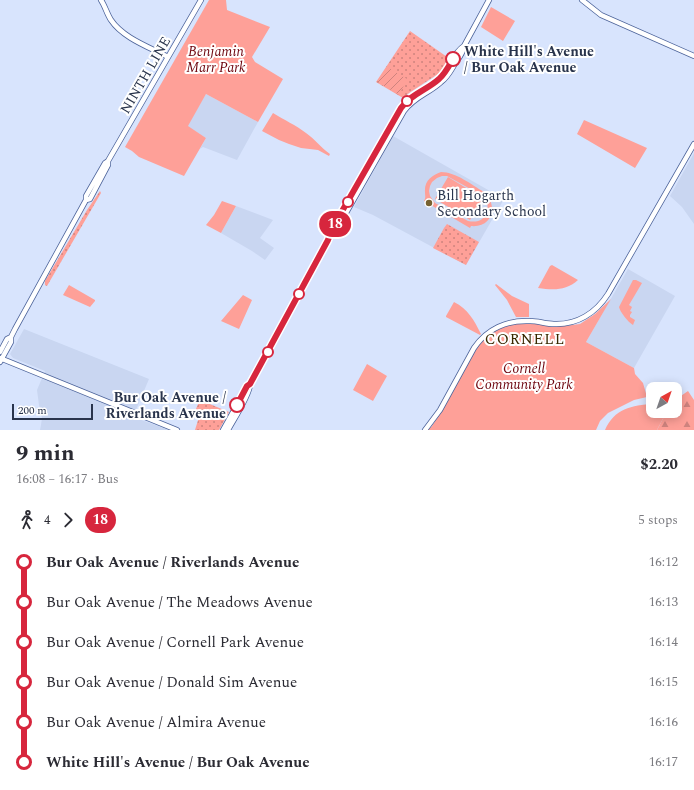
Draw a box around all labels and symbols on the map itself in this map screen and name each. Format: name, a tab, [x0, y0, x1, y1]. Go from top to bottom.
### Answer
street label: NINTH LINE	[115, 33, 176, 118]
park label: Benjamin Marr Park	[186, 41, 246, 78]
place label: White Hill's Avenue / Bur Oak Avenue	[464, 41, 594, 78]
marker: White Hill's Avenue / Bur Oak Avenue	[445, 51, 461, 67]
unlabelled marker	[401, 95, 413, 107]
place label: Bill Hogarth Secondary School	[437, 185, 546, 222]
unlabelled marker	[342, 196, 354, 208]
marker: Bill Hogarth Secondary School	[424, 198, 434, 208]
line badge: 18	[317, 211, 353, 237]
unlabelled marker	[293, 288, 305, 300]
district label: CORNELL	[485, 328, 565, 351]
unlabelled marker	[262, 346, 274, 358]
park label: Cornell Community Park	[475, 358, 573, 395]
north arrow	[646, 382, 682, 418]
place label: Bur Oak Avenue / Riverlands Avenue	[106, 387, 226, 424]
marker: Bur Oak Avenue / Riverlands Avenue	[229, 397, 245, 413]
scale bar	[12, 402, 93, 421]

